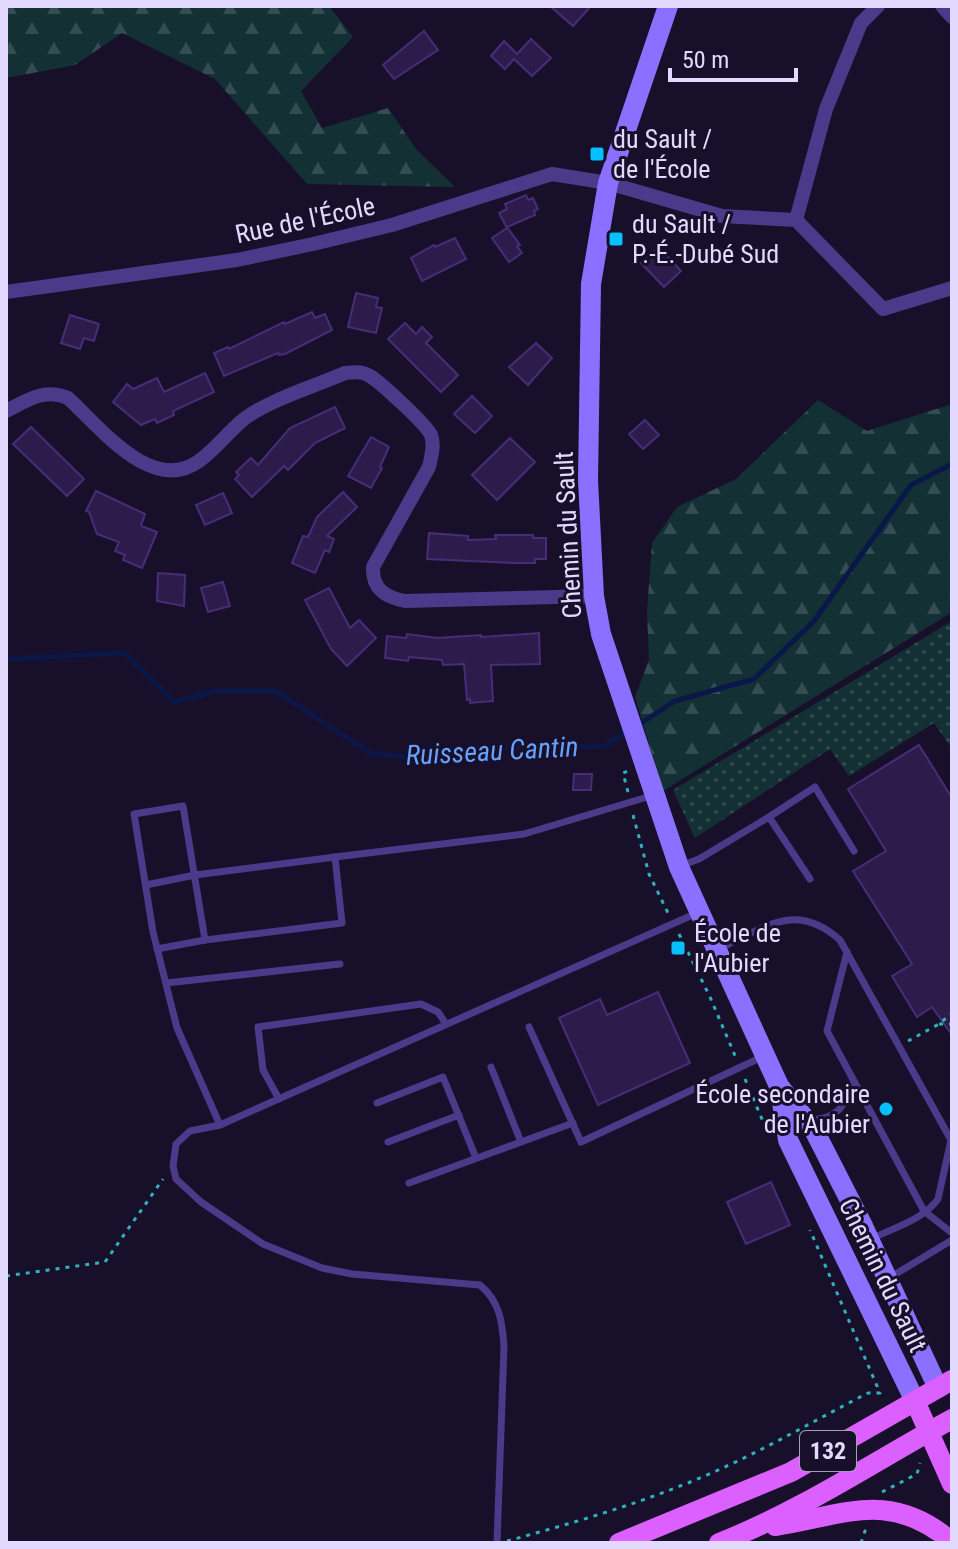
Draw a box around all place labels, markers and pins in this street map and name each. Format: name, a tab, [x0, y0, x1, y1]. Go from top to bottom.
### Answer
place label: du Sault / de l'École	[613, 124, 712, 184]
marker: du Sault / de l'École	[588, 145, 606, 163]
place label: du Sault / P.-É.-Dubé Sud	[632, 209, 779, 269]
marker: du Sault / P.-É.-Dubé Sud	[607, 230, 625, 248]
place label: École de l'Aubier	[694, 918, 781, 978]
marker: École de l'Aubier	[669, 939, 687, 957]
place label: École secondaire de l'Aubier	[695, 1079, 870, 1139]
marker: École secondaire de l'Aubier	[877, 1100, 895, 1118]

